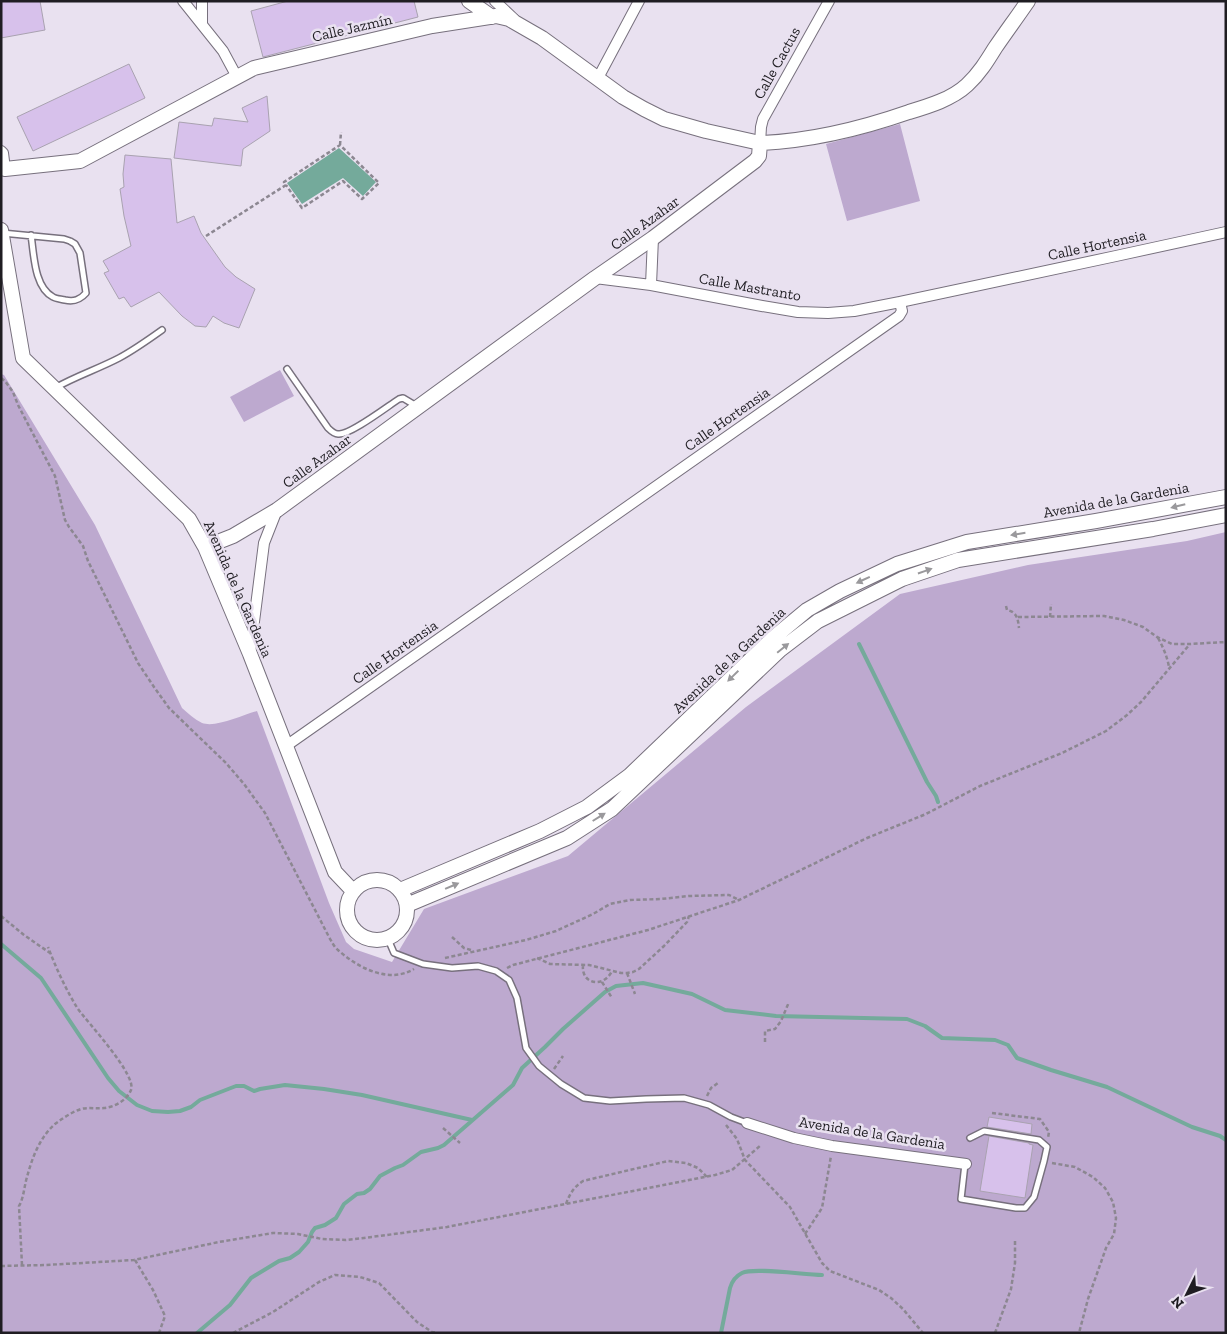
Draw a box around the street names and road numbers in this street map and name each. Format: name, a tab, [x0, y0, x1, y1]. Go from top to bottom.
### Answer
street label: Calle Jazmín	[310, 10, 394, 46]
street label: Calle Cactus	[750, 24, 804, 102]
street label: Calle Azahar	[607, 192, 683, 254]
street label: Calle Hortensia	[1046, 226, 1148, 264]
street label: Calle Mastranto	[698, 269, 803, 305]
street label: Calle Hortensia	[681, 383, 773, 455]
street label: Calle Azahar	[279, 430, 355, 492]
street label: Avenida de la Gardenia	[1042, 478, 1190, 522]
street label: Avenida de la Gardenia	[200, 518, 276, 660]
street label: Avenida de la Gardenia	[669, 603, 789, 717]
street label: Calle Hortensia	[349, 616, 441, 688]
street label: Avenida de la Gardenia	[798, 1113, 946, 1153]

